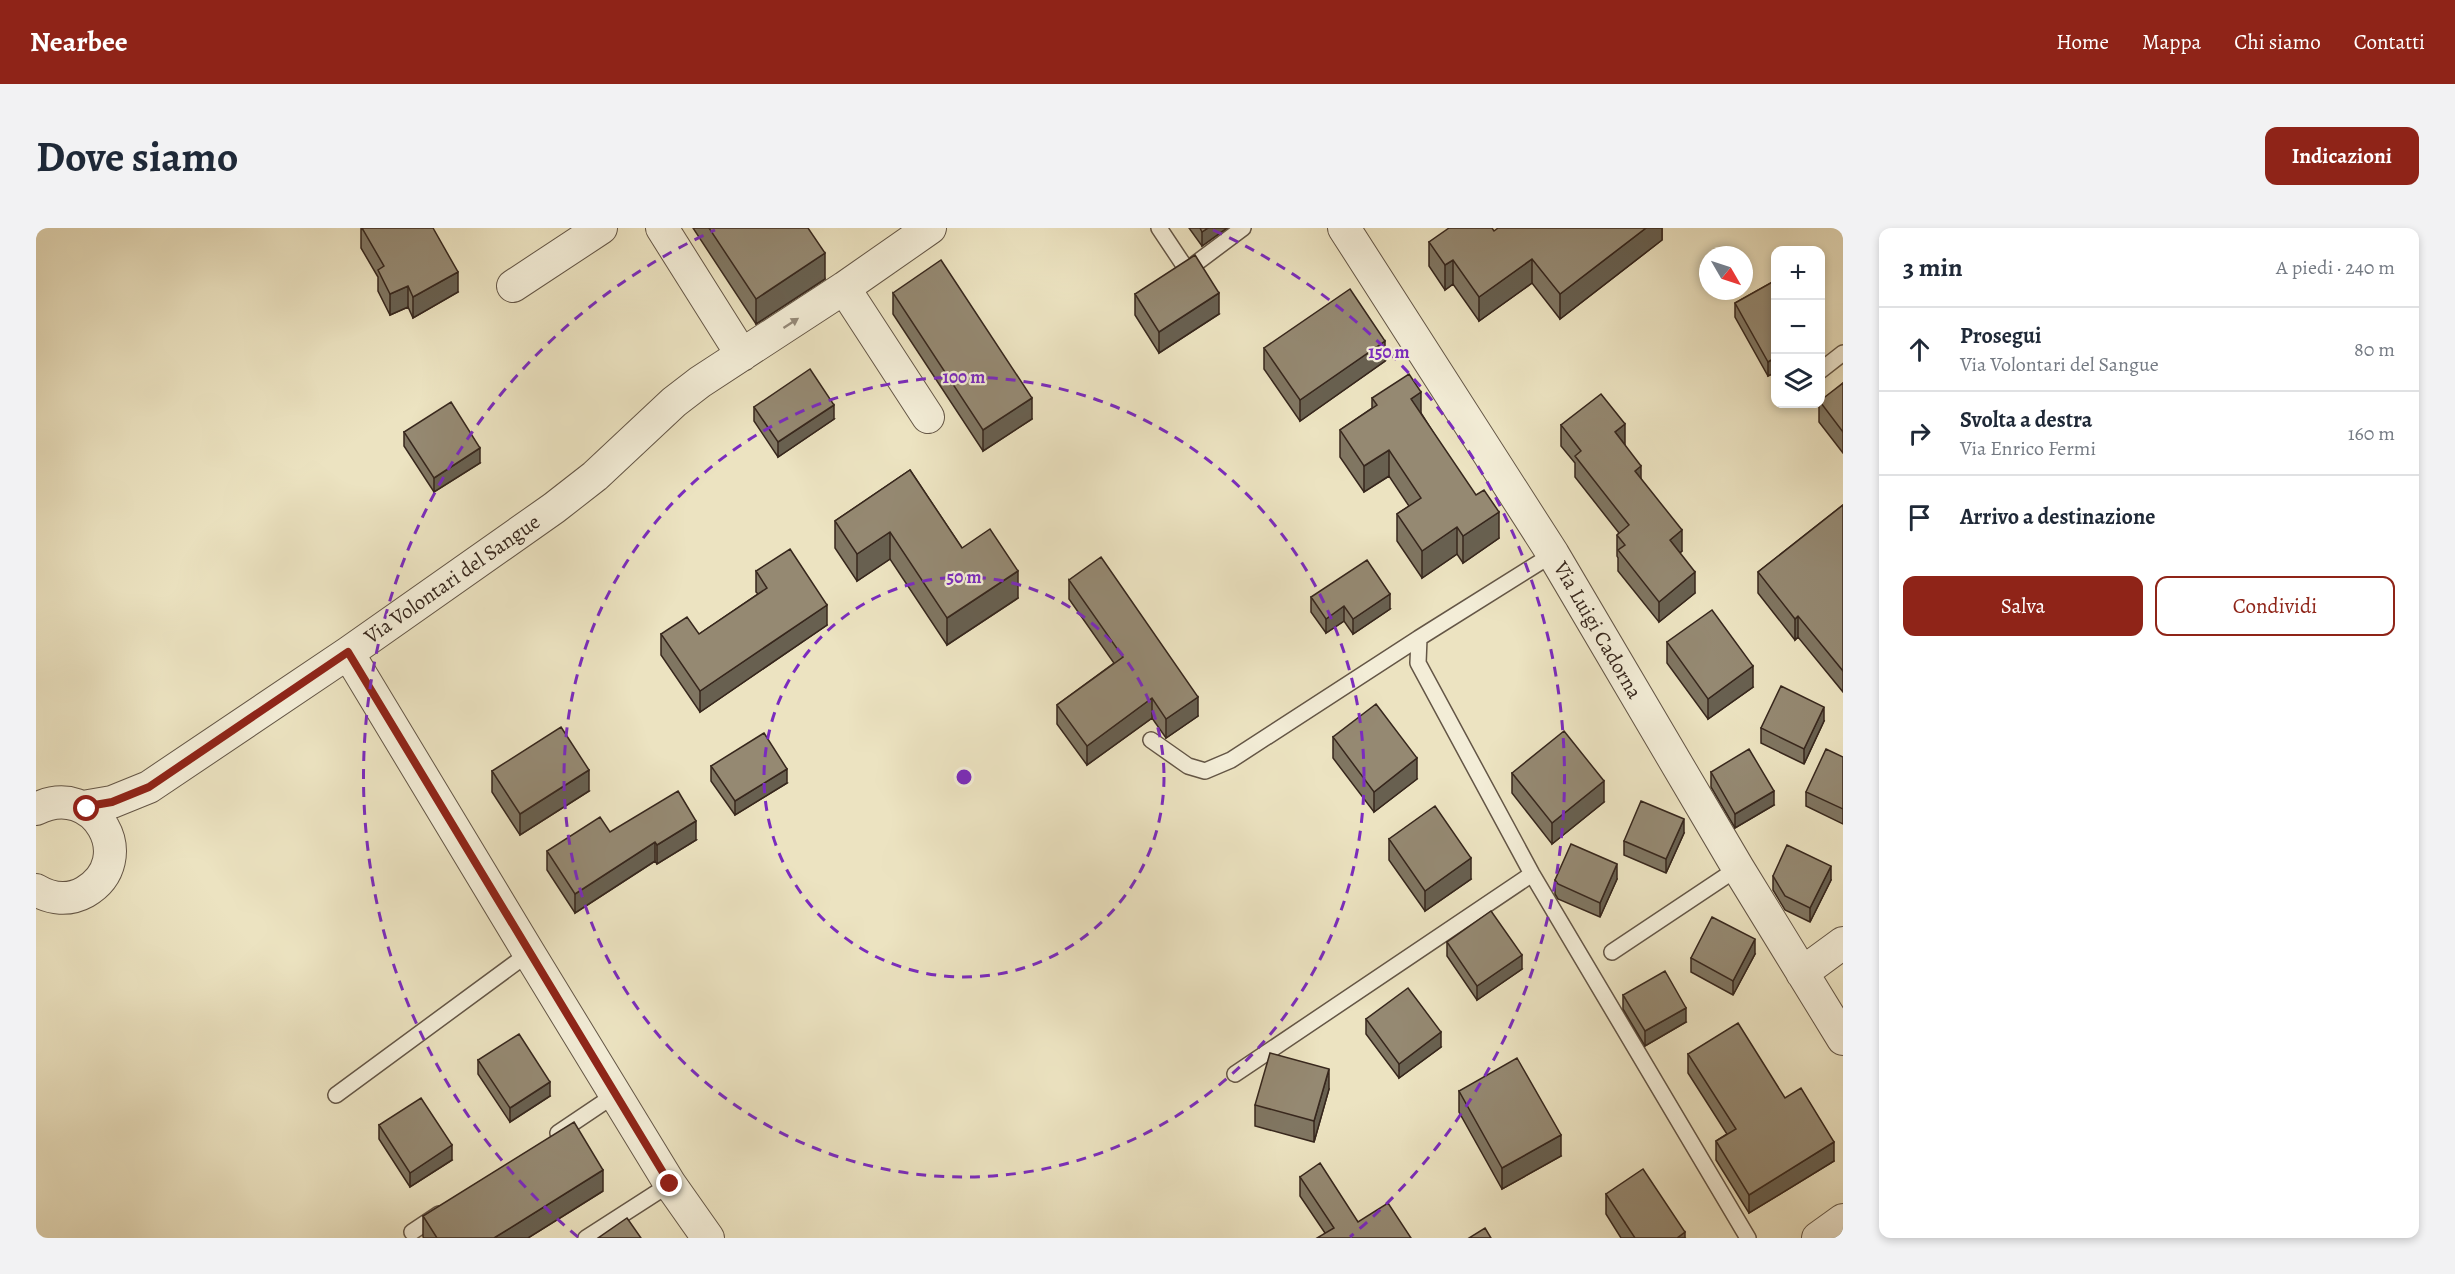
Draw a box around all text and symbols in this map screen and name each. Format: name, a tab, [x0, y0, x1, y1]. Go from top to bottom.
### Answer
text: Nearbee	[30, 23, 128, 61]
text: Home	[2056, 28, 2109, 56]
text: Mappa	[2142, 28, 2201, 56]
text: Chi siamo	[2234, 28, 2321, 56]
text: Contatti	[2354, 28, 2425, 56]
button: Indicazioni	[2265, 127, 2419, 185]
text: Dove siamo	[36, 128, 238, 185]
north arrow	[1699, 246, 1753, 300]
map controls	[1771, 246, 1825, 408]
button: +	[1771, 246, 1825, 300]
text: 3 min	[1903, 250, 1963, 285]
text: A piedi · 240 m	[2276, 254, 2395, 281]
button: −	[1771, 300, 1825, 354]
one-way arrow	[783, 318, 799, 329]
text: Prosegui	[1960, 321, 2041, 351]
icon: ahead	[1903, 333, 1936, 366]
text: 80 m	[2354, 336, 2395, 363]
text: 150 m	[1368, 340, 1410, 364]
text: Via Volontari del Sangue	[1960, 351, 2159, 378]
button: layers	[1771, 354, 1825, 408]
text: 100 m	[943, 365, 985, 389]
text: Svolta a destra	[1960, 405, 2092, 435]
icon: right	[1903, 417, 1936, 450]
text: 160 m	[2348, 420, 2395, 447]
text: Via Enrico Fermi	[1960, 435, 2096, 462]
icon: arrive	[1903, 501, 1936, 534]
text: Arrivo a destinazione	[1960, 502, 2155, 532]
street label: Via Volontari del Sangue	[358, 508, 546, 651]
street label: Via Luigi Cadorna	[1547, 555, 1649, 704]
text: 50 m	[947, 565, 981, 589]
button: Salva	[1903, 576, 2143, 636]
button: Condividi	[2155, 576, 2395, 636]
centre of rings	[954, 767, 974, 787]
route start	[73, 795, 99, 821]
route end	[656, 1170, 682, 1196]

